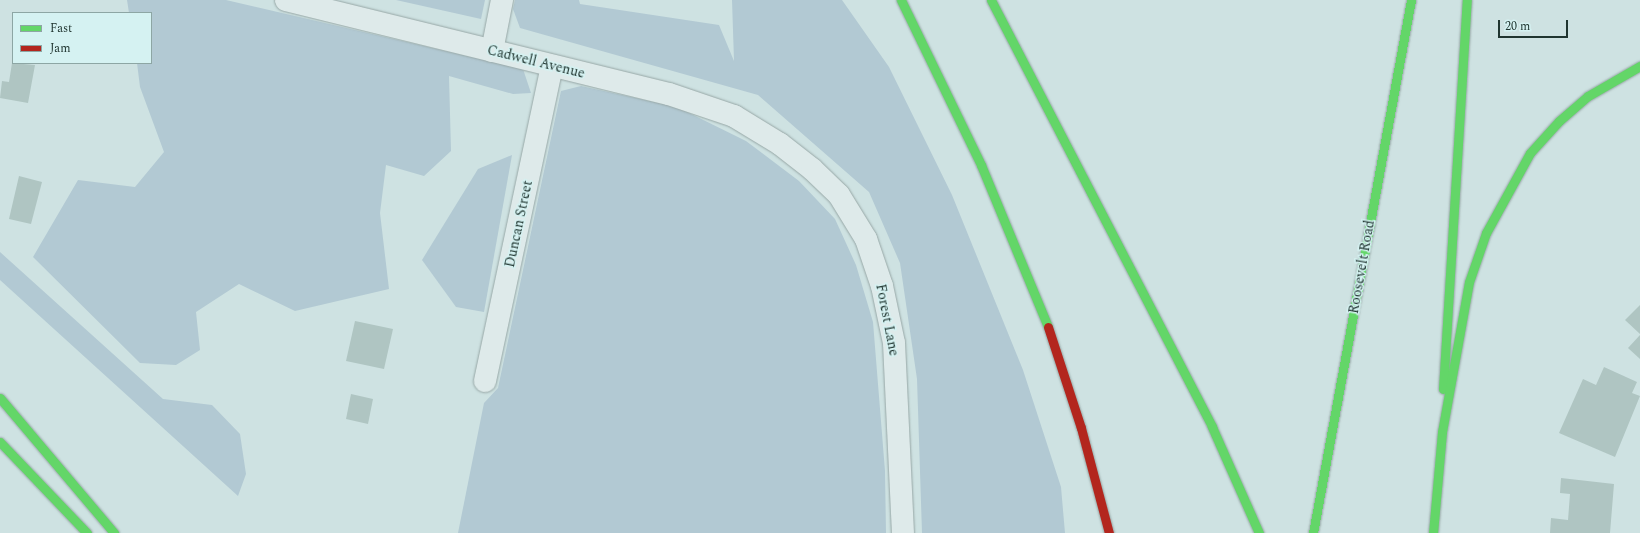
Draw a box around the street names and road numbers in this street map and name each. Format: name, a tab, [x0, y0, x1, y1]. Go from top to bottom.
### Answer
street label: Cadwell Avenue	[485, 42, 587, 82]
street label: Duncan Street	[502, 179, 536, 269]
street label: Roosevelt Road	[1345, 219, 1379, 315]
street label: Forest Lane	[872, 283, 902, 357]

